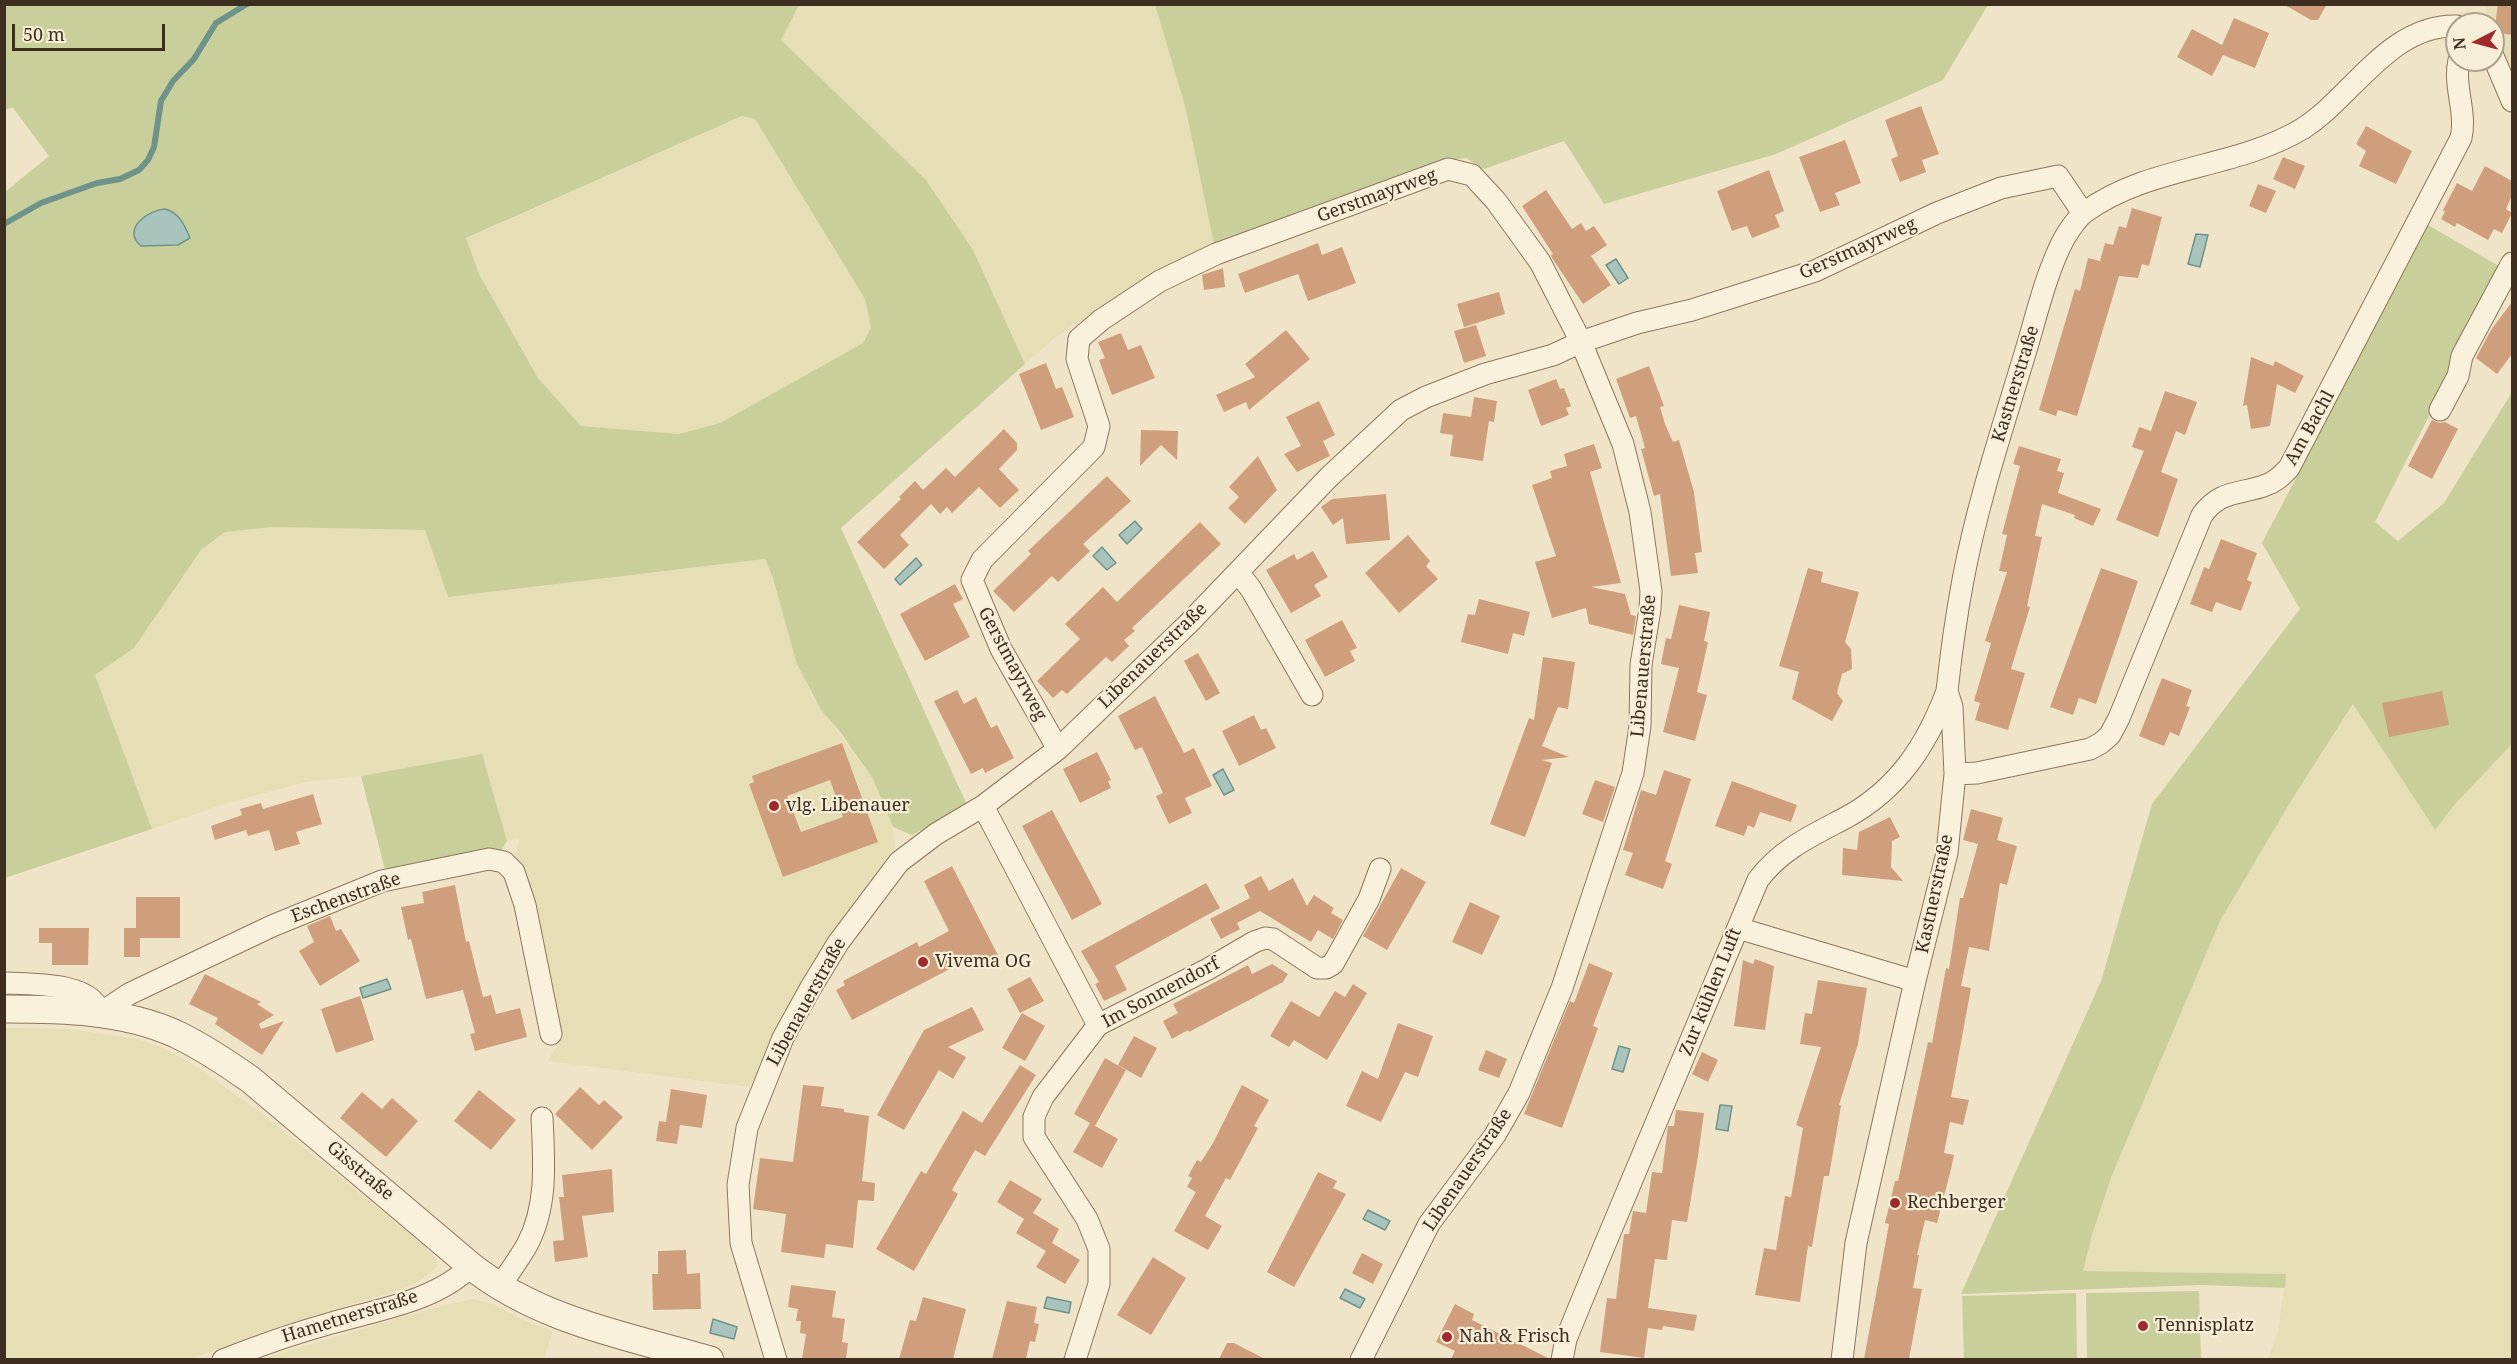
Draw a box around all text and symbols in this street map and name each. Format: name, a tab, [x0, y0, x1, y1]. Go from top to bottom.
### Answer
scale bar	[15, 12, 168, 50]
north arrow	[2445, 12, 2505, 72]
text: 50 m	[23, 22, 65, 46]
text: N	[2447, 36, 2471, 51]
street label: Gerstmayrweg	[1314, 164, 1440, 228]
street label: Gerstmayrweg	[1796, 214, 1920, 284]
street label: Kastnerstraße	[1988, 323, 2044, 445]
street label: Am Bachl	[2281, 387, 2339, 469]
street label: Libenauerstraße	[1627, 594, 1661, 738]
street label: Libenauerstraße	[1094, 599, 1212, 713]
street label: Gerstmayrweg	[973, 603, 1051, 725]
place label: vlg. Libenauer	[786, 795, 910, 817]
marker: vlg. Libenauer	[767, 799, 781, 813]
street label: Kastnerstraße	[1912, 833, 1958, 955]
street label: Eschenstraße	[288, 868, 404, 928]
street label: Zur kühlen Luft	[1676, 925, 1746, 1059]
street label: Libenauerstraße	[763, 934, 851, 1070]
place label: Vivema OG	[935, 951, 1031, 973]
street label: Im Sonnendorf	[1099, 953, 1223, 1033]
marker: Vivema OG	[916, 955, 930, 969]
street label: Libenauerstraße	[1419, 1105, 1517, 1235]
street label: Gisstraße	[322, 1137, 398, 1205]
place label: Rechberger	[1907, 1192, 2006, 1214]
marker: Rechberger	[1888, 1196, 1902, 1210]
street label: Hametnerstraße	[279, 1286, 421, 1348]
place label: Tennisplatz	[2155, 1315, 2254, 1337]
marker: Tennisplatz	[2136, 1319, 2150, 1333]
place label: Nah & Frisch	[1459, 1326, 1570, 1348]
marker: Nah & Frisch	[1440, 1330, 1454, 1344]

